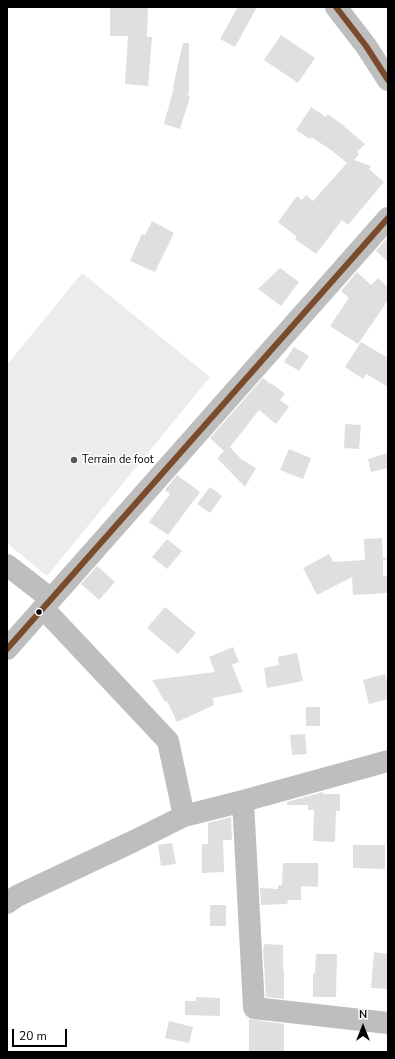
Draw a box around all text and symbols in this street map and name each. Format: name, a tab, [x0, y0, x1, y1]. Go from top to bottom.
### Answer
place label: Terrain de foot	[82, 453, 154, 467]
marker: Terrain de foot	[69, 455, 79, 465]
unlabelled marker	[34, 607, 44, 617]
north arrow	[343, 1007, 383, 1047]
text: N	[359, 1007, 367, 1022]
scale bar	[14, 1021, 69, 1047]
text: 20 m	[19, 1028, 47, 1044]

